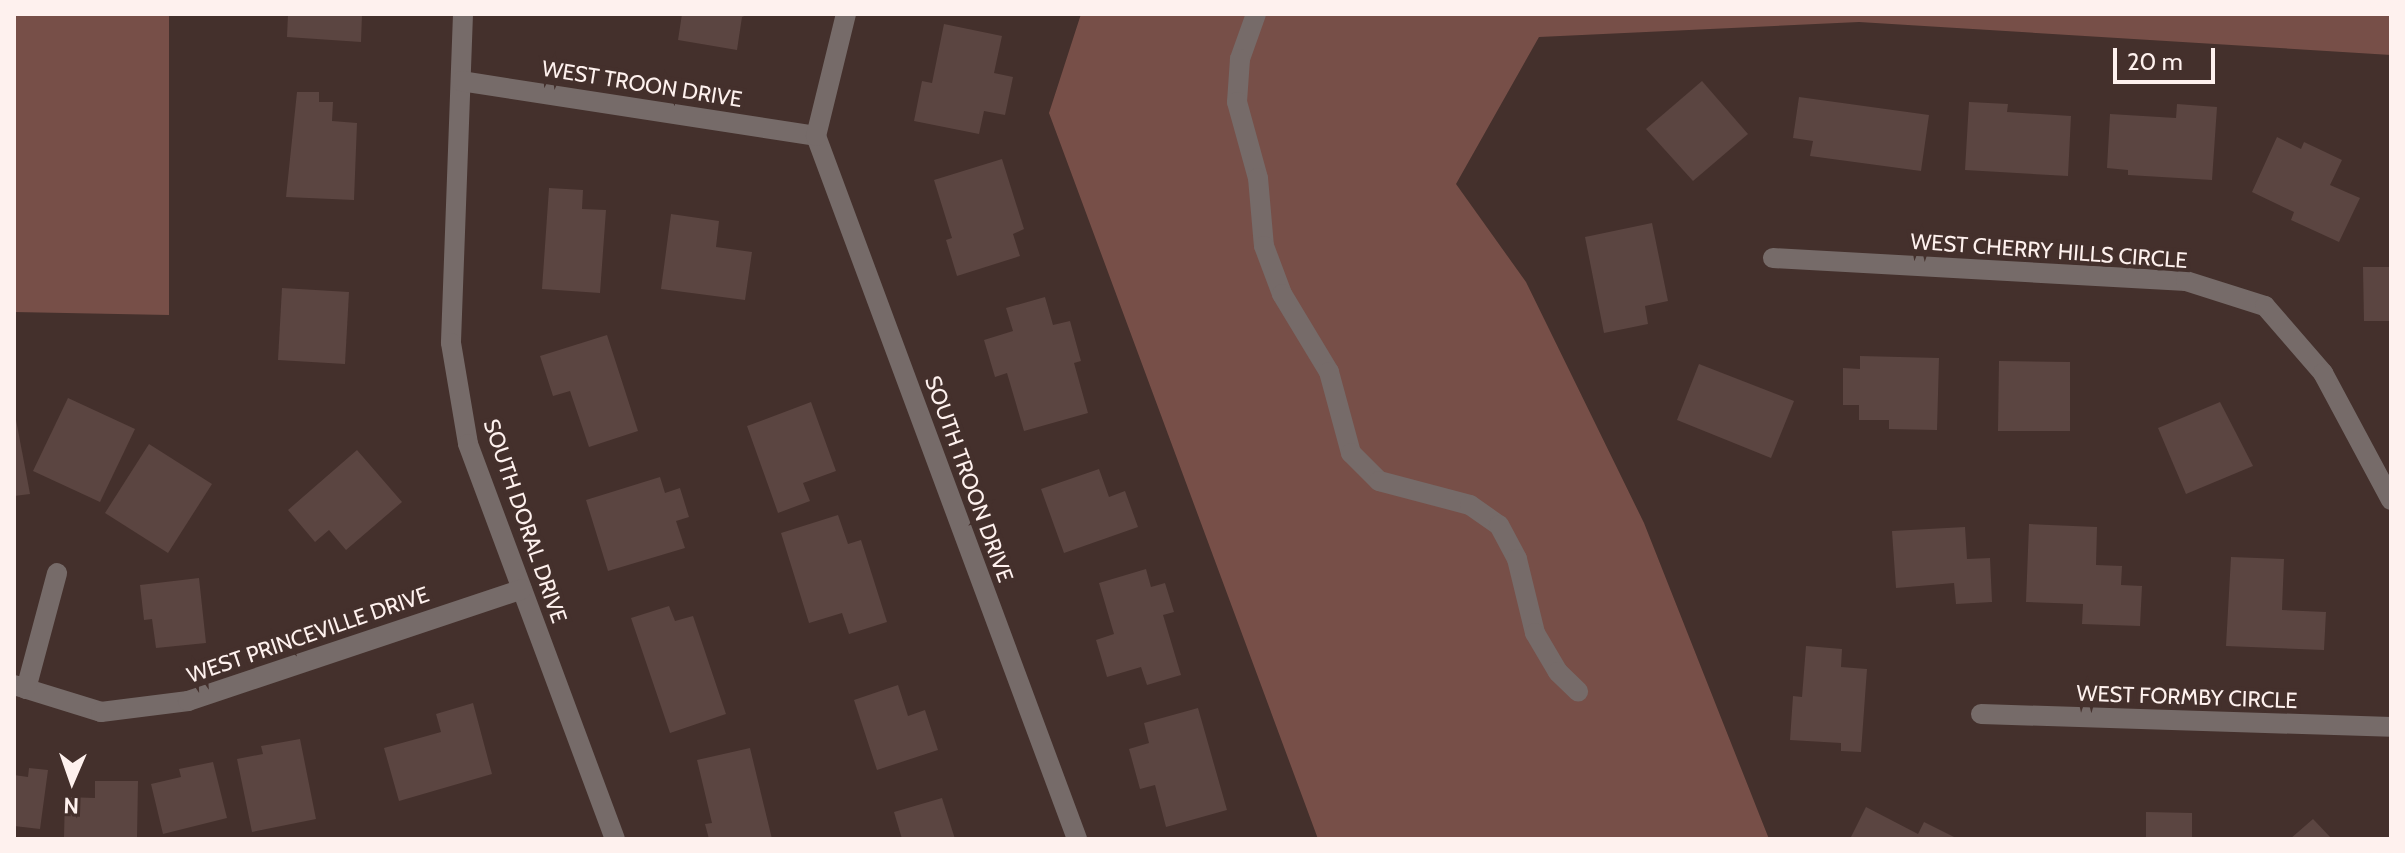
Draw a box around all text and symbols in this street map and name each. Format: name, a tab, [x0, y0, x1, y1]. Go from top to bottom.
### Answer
scale bar	[2117, 32, 2219, 82]
text: 20 m	[2127, 47, 2183, 76]
street label: WEST TROON DRIVE	[540, 55, 744, 113]
street label: WEST CHERRY HILLS CIRCLE	[1910, 228, 2188, 274]
street label: SOUTH TROON DRIVE	[919, 372, 1019, 586]
street label: SOUTH DORAL DRIVE	[478, 415, 572, 627]
street label: WEST PRINCEVILLE DRIVE	[184, 581, 432, 689]
street label: WEST FORMBY CIRCLE	[2076, 680, 2298, 714]
north arrow	[32, 741, 112, 821]
text: N	[63, 792, 79, 819]

